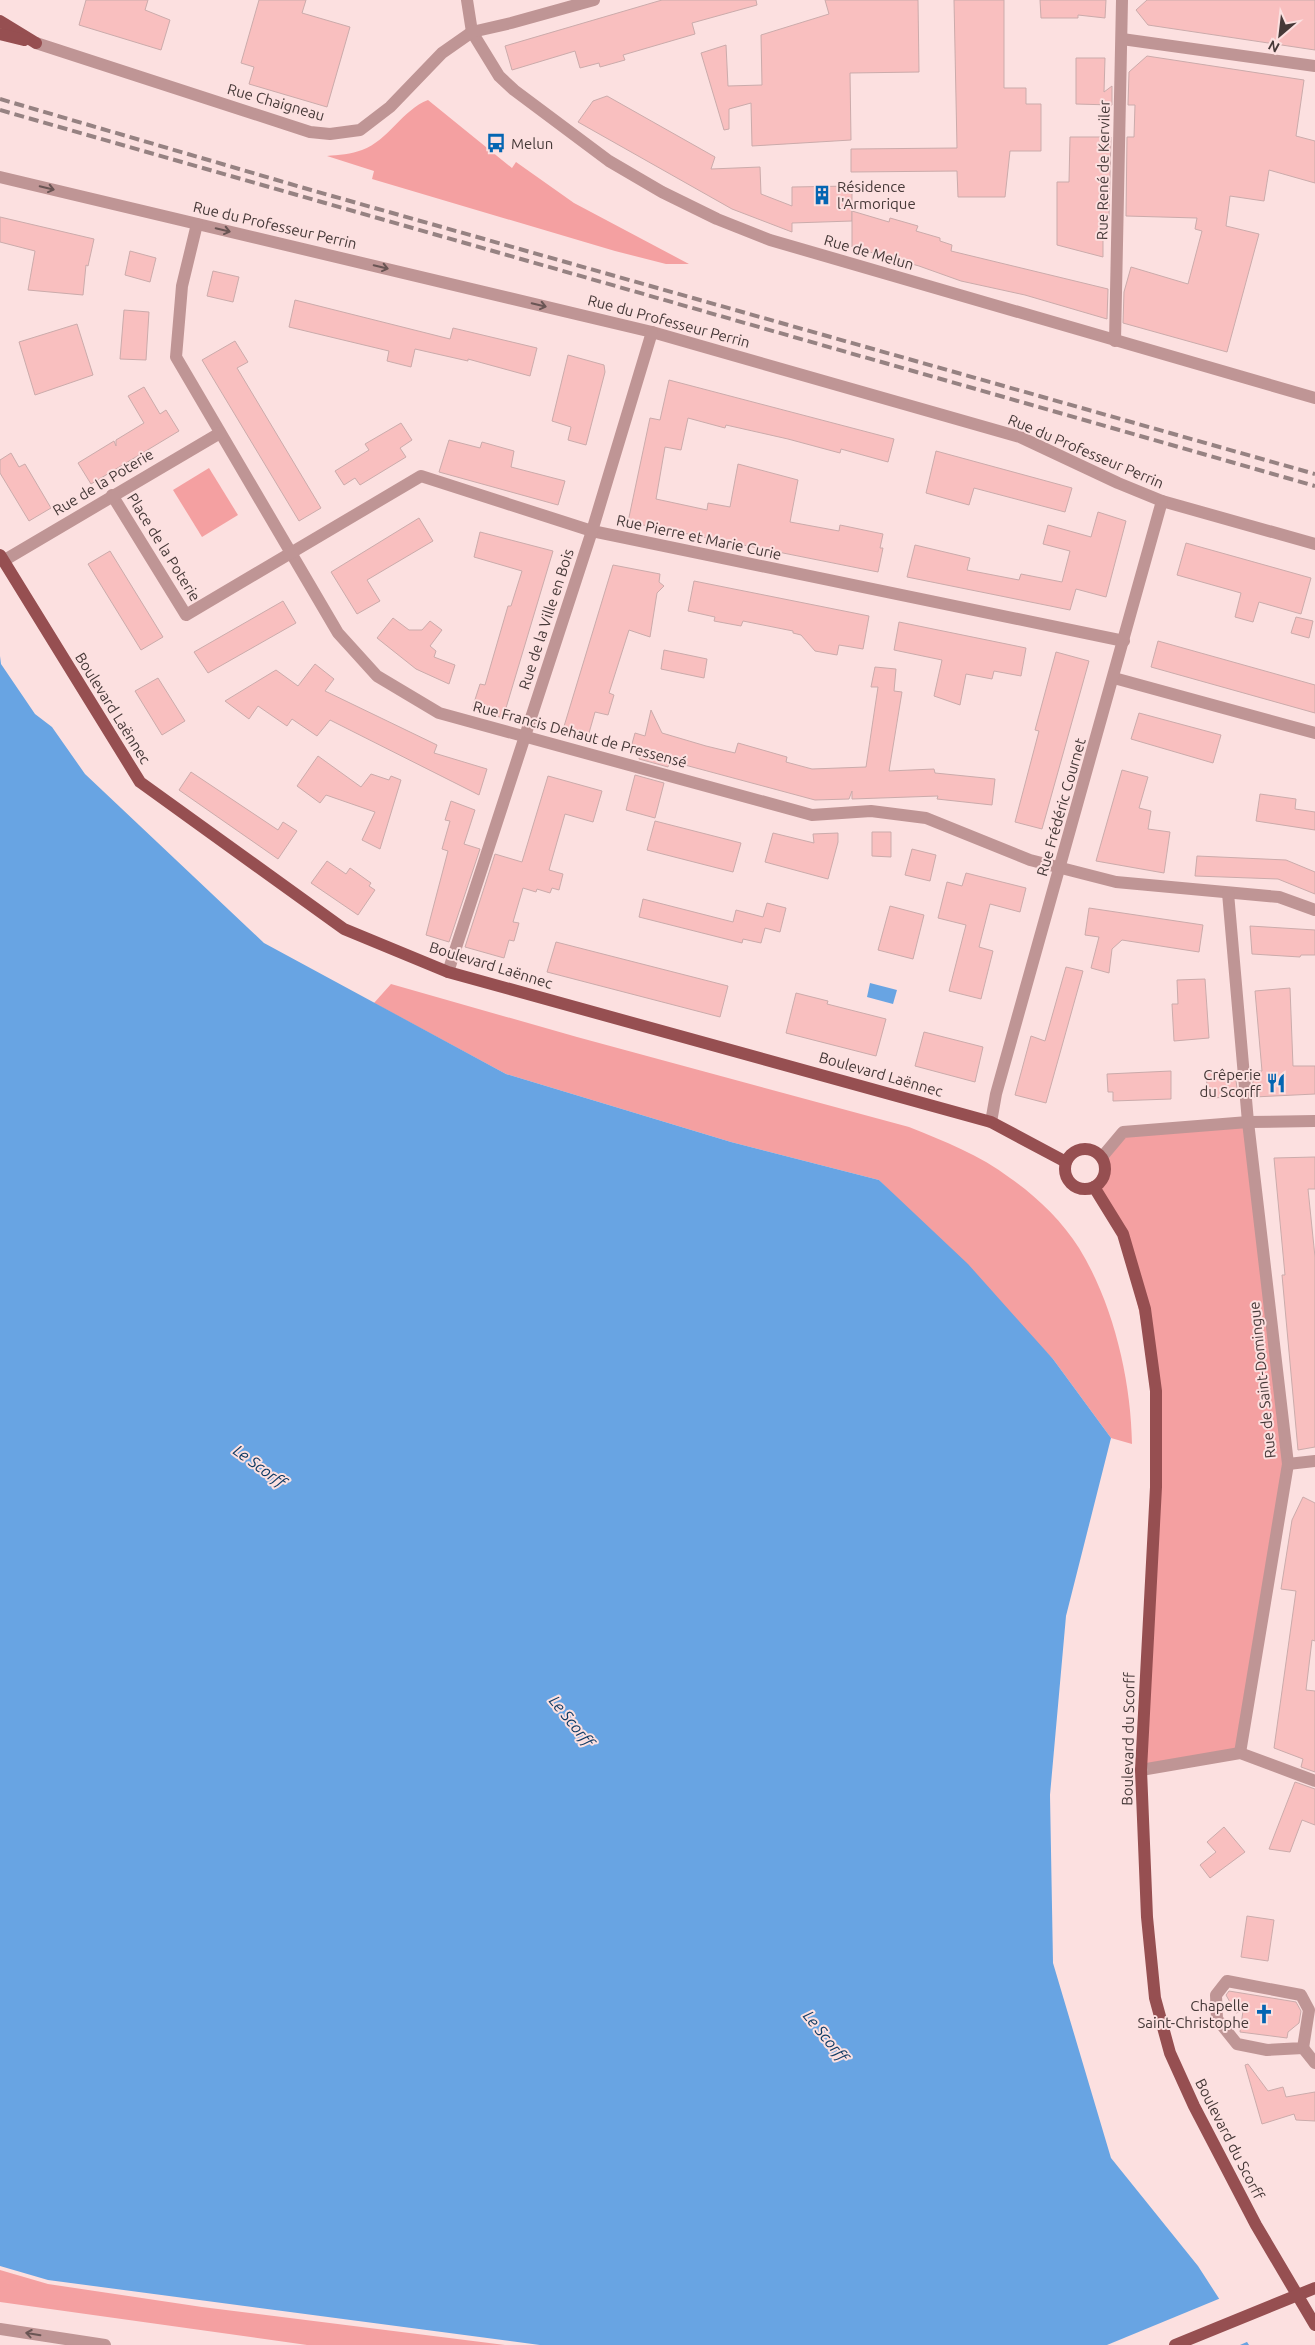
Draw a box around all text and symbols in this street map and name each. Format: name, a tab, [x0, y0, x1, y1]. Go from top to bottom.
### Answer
north arrow	[1255, 10, 1305, 60]
text: N	[1266, 37, 1282, 56]
street label: Rue Chaigneau	[225, 80, 327, 124]
street label: Rue René de Kerviler	[1093, 100, 1113, 240]
bus stop icon: Melun	[485, 132, 507, 154]
place label: Melun	[511, 135, 553, 152]
place label: Résidence l'Armorique	[837, 178, 916, 212]
one-way arrow	[39, 184, 55, 193]
building icon: Résidence l'Armorique	[811, 184, 833, 206]
street label: Rue du Professeur Perrin	[192, 198, 358, 252]
one-way arrow	[214, 226, 230, 235]
street label: Rue de Melun	[822, 231, 916, 273]
one-way arrow	[372, 263, 388, 272]
street label: Rue du Professeur Perrin	[586, 291, 752, 351]
one-way arrow	[530, 301, 546, 310]
street label: Rue du Professeur Perrin	[1006, 410, 1166, 492]
street label: Rue de la Poterie	[50, 445, 156, 519]
street label: Place de la Poterie	[124, 490, 204, 604]
street label: Rue Pierre et Marie Curie	[615, 511, 783, 563]
street label: Rue de la Ville en Bois	[515, 546, 577, 692]
street label: Boulevard Laënnec	[72, 649, 154, 767]
street label: Rue Francis Dehaut de Pressensé	[471, 697, 689, 771]
street label: Rue Frédéric Cournet	[1033, 736, 1089, 878]
street label: Boulevard Laënnec	[427, 938, 555, 992]
street label: Boulevard Laënnec	[817, 1048, 945, 1100]
place label: Crêperie du Scorff	[1200, 1066, 1262, 1100]
restaurant icon: Crêperie du Scorff	[1265, 1072, 1287, 1094]
street label: Rue de Saint-Domingue	[1245, 1301, 1279, 1459]
water label: Le Scorff	[230, 1441, 292, 1493]
street label: Boulevard du Scorff	[1118, 1672, 1138, 1806]
water label: Le Scorff	[545, 1692, 600, 1753]
place label: Chapelle Saint-Christophe	[1137, 1997, 1249, 2031]
church icon: Chapelle Saint-Christophe	[1253, 2003, 1275, 2025]
water label: Le Scorff	[799, 2007, 854, 2068]
street label: Boulevard du Scorff	[1192, 2076, 1268, 2203]
one-way arrow	[26, 2329, 42, 2339]

